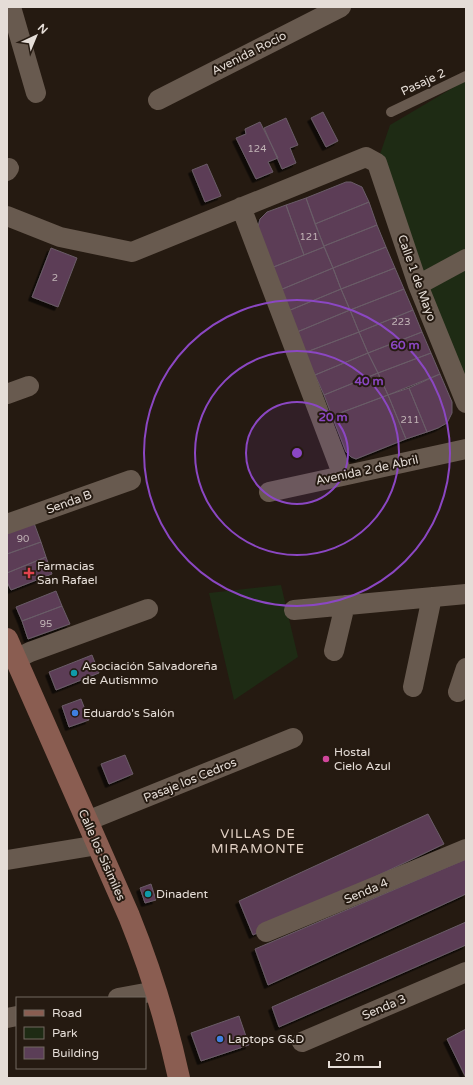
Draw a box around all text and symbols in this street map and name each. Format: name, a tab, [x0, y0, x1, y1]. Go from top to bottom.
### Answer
north arrow	[16, 16, 56, 56]
text: N	[35, 21, 50, 37]
street label: Avenida Rocío	[209, 28, 289, 78]
street label: Pasaje 2	[399, 66, 447, 98]
house number: 124	[248, 143, 266, 155]
house number: 121	[300, 231, 318, 243]
street label: Calle 1 de Mayo	[395, 233, 439, 323]
house number: 2	[52, 272, 58, 284]
house number: 223	[392, 316, 410, 328]
text: 60 m	[390, 338, 420, 352]
text: 40 m	[354, 374, 384, 388]
text: 20 m	[318, 410, 348, 424]
house number: 211	[401, 414, 419, 426]
centre of rings	[290, 446, 304, 460]
street label: Avenida 2 de Abril	[314, 452, 420, 488]
street label: Senda B	[44, 487, 94, 517]
house number: 90	[17, 533, 29, 545]
place label: Farmacias San Rafael	[37, 559, 98, 587]
marker: Farmacias San Rafael	[24, 568, 34, 578]
house number: 95	[40, 618, 52, 630]
place label: Asociación Salvadoreña de Autismmo	[82, 659, 218, 687]
marker: Asociación Salvadoreña de Autismmo	[69, 668, 79, 678]
place label: Eduardo's Salón	[83, 706, 175, 720]
marker: Eduardo's Salón	[70, 708, 80, 718]
place label: Hostal Cielo Azul	[334, 745, 391, 773]
marker: Hostal Cielo Azul	[321, 754, 331, 764]
street label: Pasaje los Cedros	[141, 755, 239, 805]
street label: Calle los Sisimiles	[76, 807, 129, 903]
district label: VILLAS DE MIRAMONTE	[211, 826, 305, 857]
street label: Senda 4	[342, 875, 391, 907]
place label: Dinadent	[156, 887, 208, 901]
marker: Dinadent	[143, 889, 153, 899]
street label: Senda 3	[360, 991, 408, 1023]
legend	[16, 997, 146, 1069]
text: Road	[52, 1006, 82, 1020]
text: Park	[52, 1026, 78, 1040]
place label: Laptops G&D	[228, 1032, 304, 1046]
marker: Laptops G&D	[215, 1034, 225, 1044]
scale bar	[329, 1043, 380, 1069]
text: Building	[52, 1046, 99, 1060]
text: 20 m	[335, 1050, 364, 1064]

